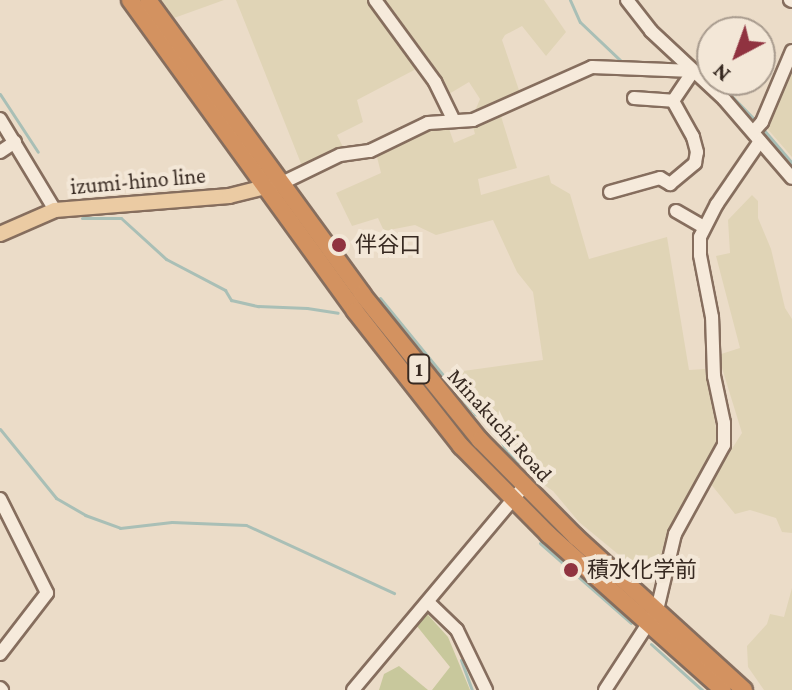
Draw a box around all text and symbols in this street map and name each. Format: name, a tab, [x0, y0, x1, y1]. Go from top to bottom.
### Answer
north arrow	[696, 16, 776, 96]
text: N	[707, 59, 735, 87]
street label: izumi-hino line	[69, 162, 207, 200]
place label: 伴谷口	[355, 232, 421, 258]
marker: 伴谷口	[330, 236, 348, 254]
road number: 1	[407, 353, 431, 385]
street label: Minakuchi Road	[442, 363, 558, 487]
place label: 積水化学前	[587, 557, 697, 583]
marker: 積水化学前	[562, 561, 580, 579]

